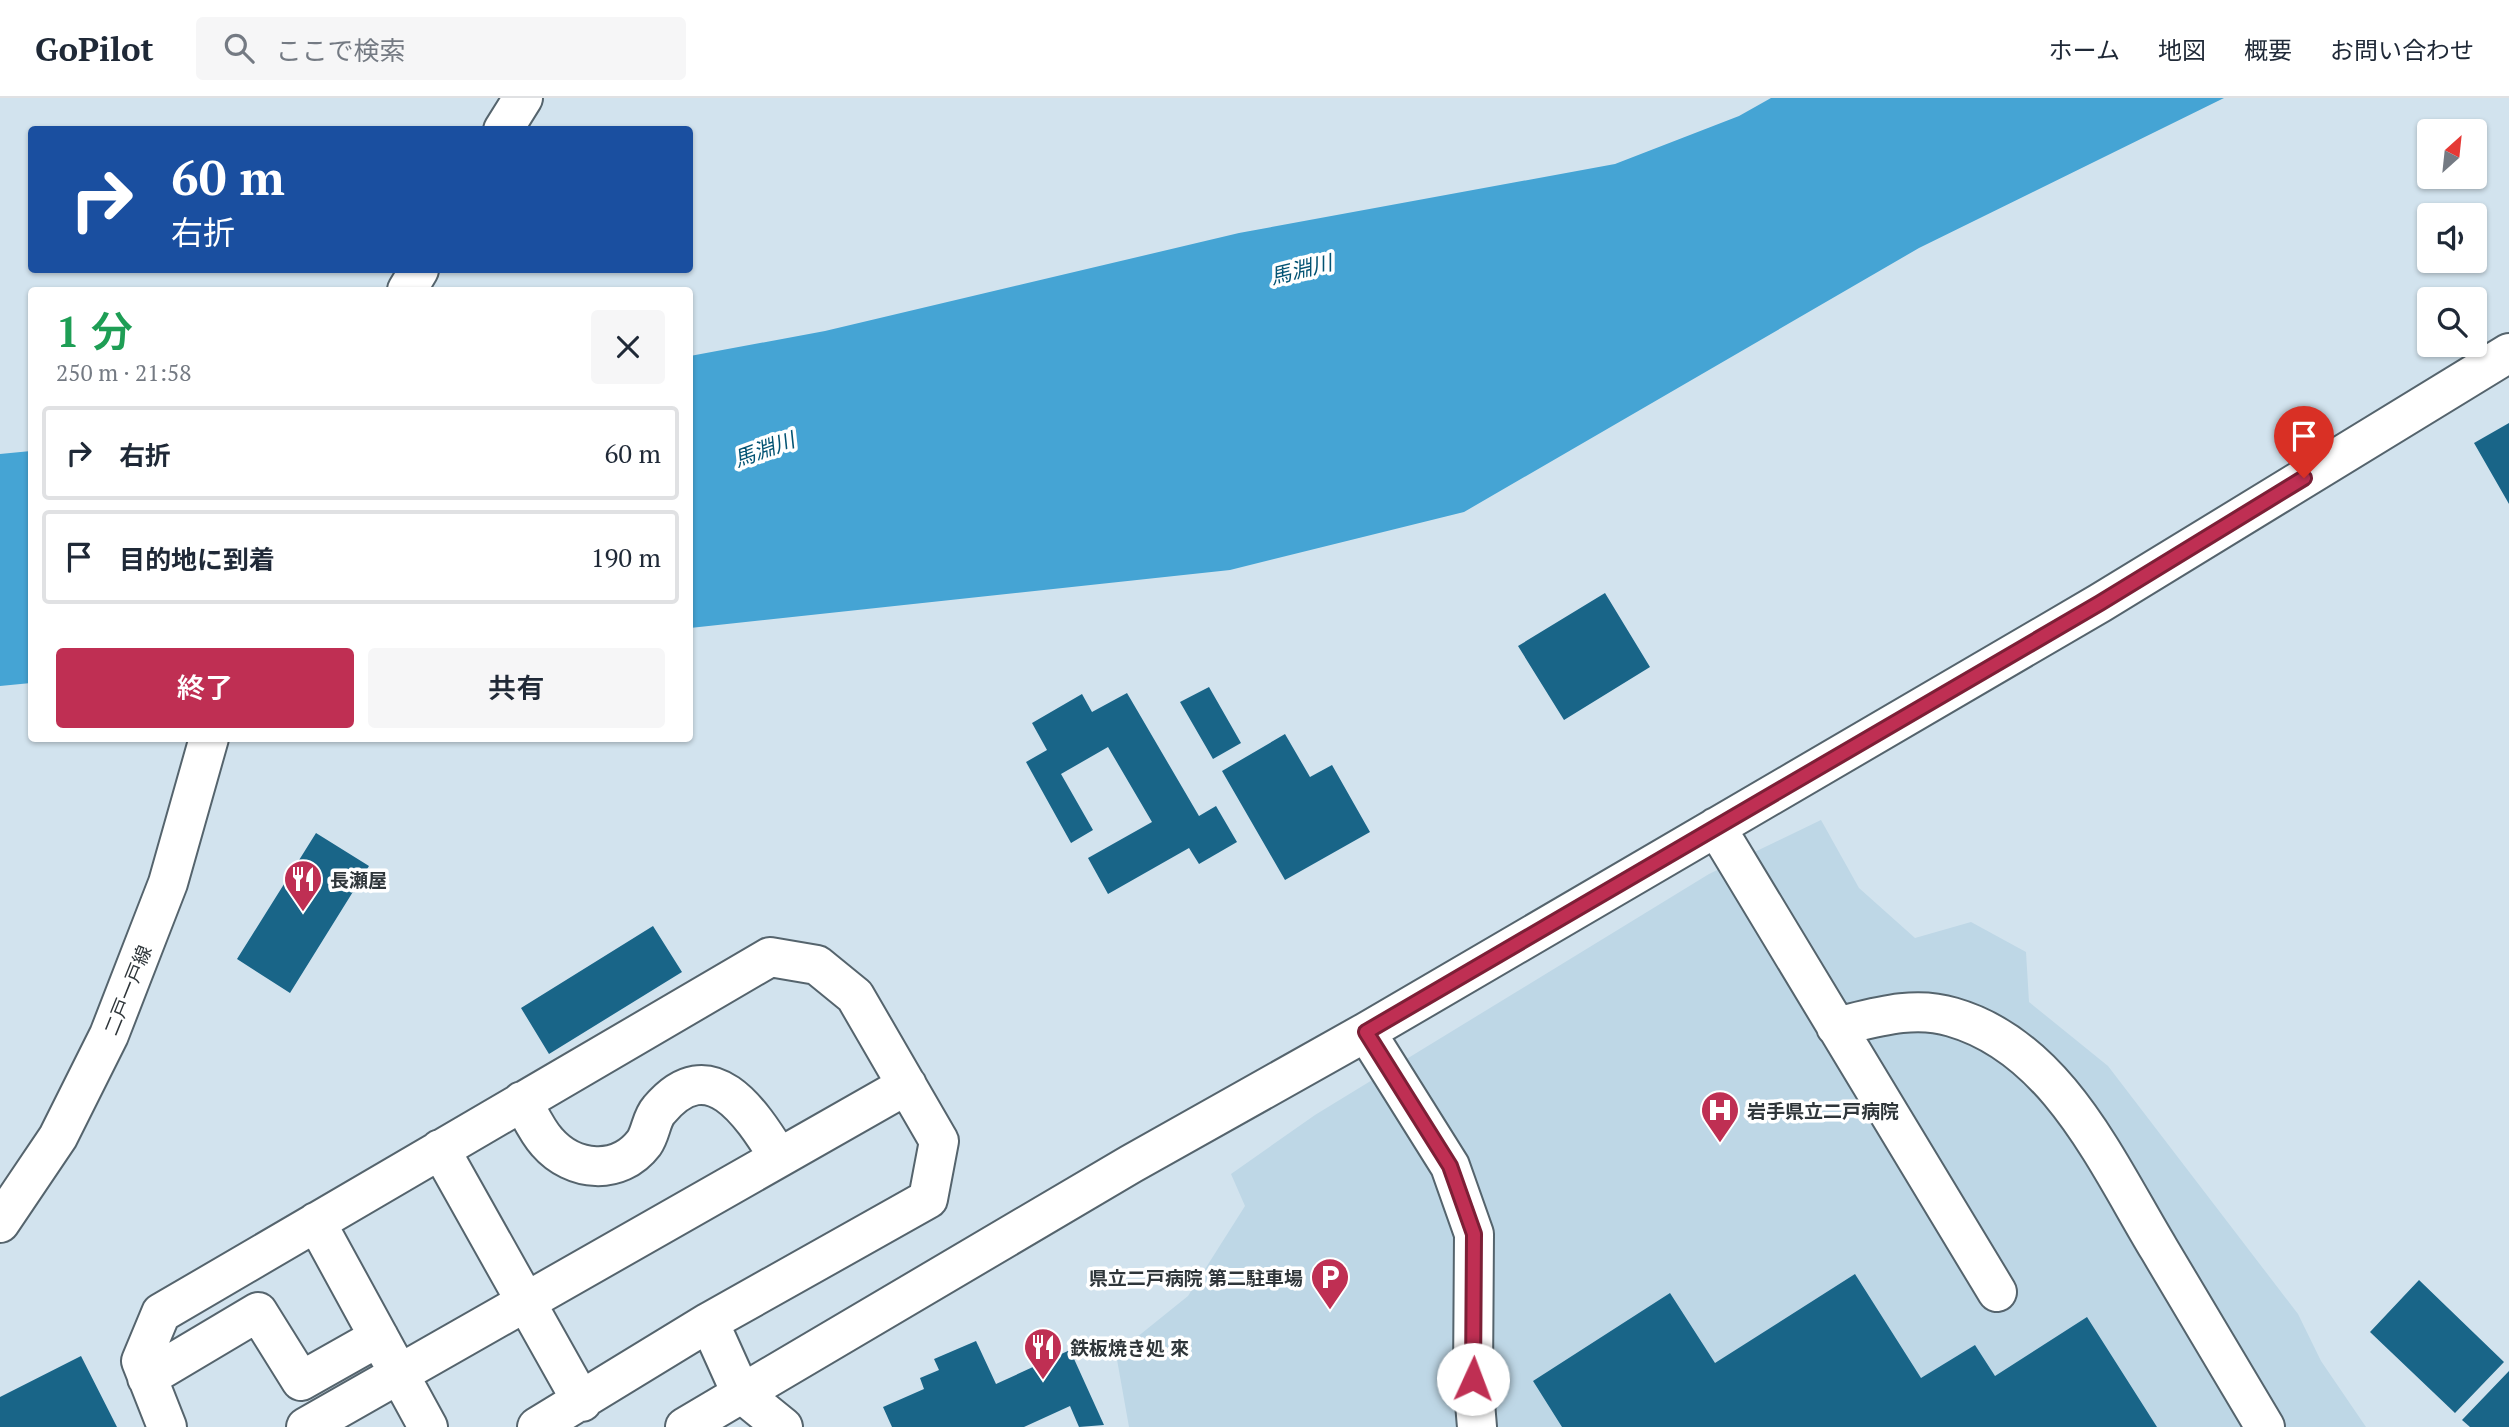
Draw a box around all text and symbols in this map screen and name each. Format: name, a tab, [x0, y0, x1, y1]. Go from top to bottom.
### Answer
search box	[196, 17, 686, 80]
text: GoPilot	[35, 27, 154, 70]
icon: search	[220, 29, 258, 67]
text: ここで検索	[276, 33, 406, 67]
text: ホーム	[2049, 34, 2120, 66]
text: 地図	[2158, 34, 2206, 66]
text: 概要	[2244, 34, 2292, 66]
text: お問い合わせ	[2330, 34, 2474, 66]
north arrow	[2417, 119, 2487, 189]
map controls	[2417, 119, 2487, 357]
text: 60 m	[171, 144, 285, 209]
icon: right	[56, 154, 147, 245]
button: sound	[2417, 203, 2487, 273]
text: 右折	[171, 211, 235, 253]
water label: 馬淵川	[1267, 247, 1337, 290]
button: search	[2417, 287, 2487, 357]
text: 1 分	[56, 303, 133, 359]
button: close	[591, 310, 665, 384]
text: 250 m · 21:58	[56, 357, 191, 388]
pin	[2274, 406, 2334, 478]
icon: arrive	[2285, 417, 2323, 455]
water label: 馬淵川	[730, 424, 800, 473]
icon: right	[60, 434, 98, 472]
text: 60 m	[605, 436, 661, 470]
text: 右折	[119, 438, 171, 472]
icon: arrive	[60, 538, 98, 576]
text: 190 m	[591, 540, 661, 574]
text: 目的地に到着	[119, 542, 275, 576]
button: 終了	[56, 648, 354, 728]
button: 共有	[368, 648, 665, 728]
restaurant icon: 長瀬屋	[282, 858, 324, 913]
place label: 長瀬屋	[330, 867, 387, 892]
street label: 二戸一戸線	[98, 941, 156, 1039]
hospital icon: 岩手県立二戸病院	[1699, 1089, 1741, 1144]
place label: 岩手県立二戸病院	[1747, 1098, 1899, 1123]
parking icon: 県立二戸病院 第二駐車場	[1309, 1256, 1351, 1311]
place label: 県立二戸病院 第二駐車場	[1089, 1265, 1303, 1290]
restaurant icon: 鉄板焼き処 來	[1022, 1326, 1064, 1381]
place label: 鉄板焼き処 來	[1070, 1335, 1189, 1360]
position arrow	[1436, 1342, 1510, 1416]

